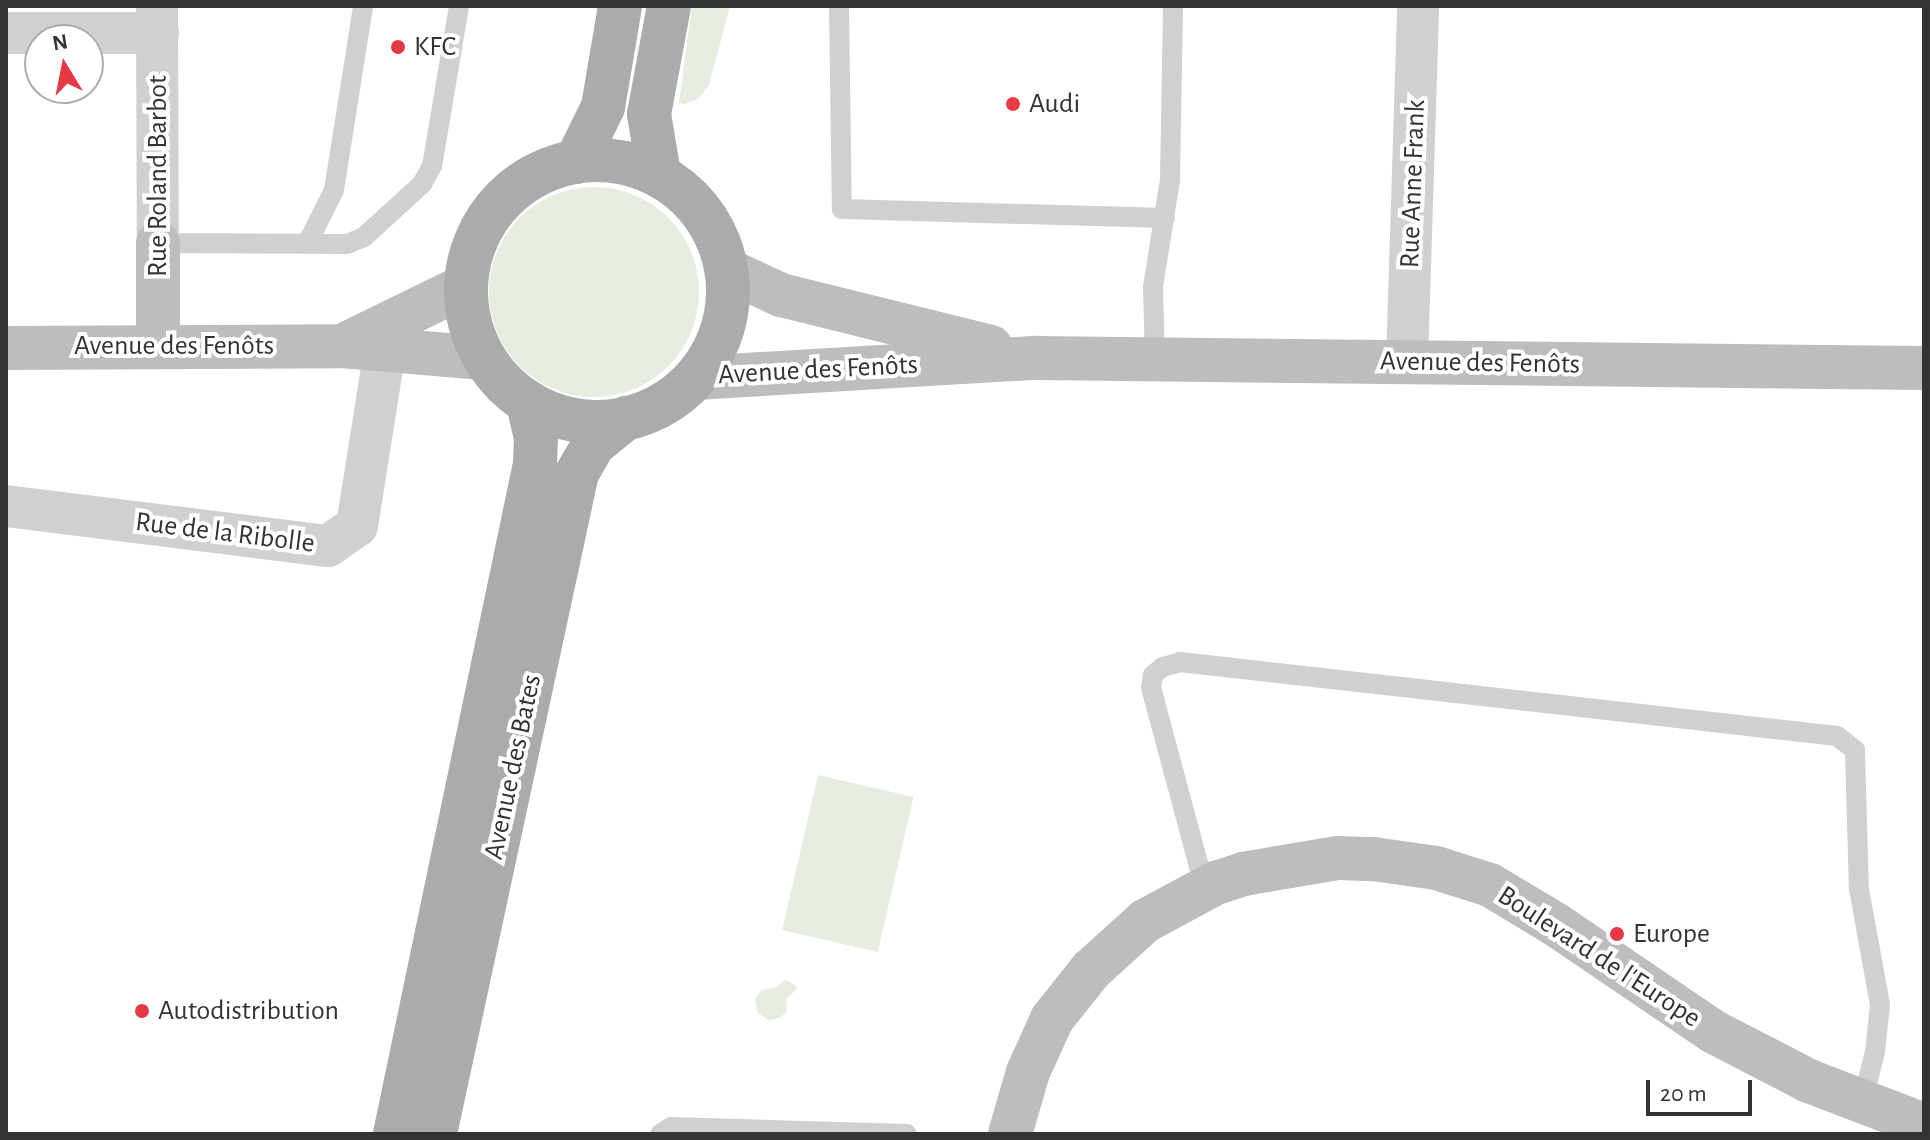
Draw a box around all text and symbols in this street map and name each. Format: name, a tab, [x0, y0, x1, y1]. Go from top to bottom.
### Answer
north arrow	[24, 24, 104, 104]
text: N	[51, 30, 70, 54]
place label: KFC	[414, 30, 456, 64]
marker: KFC	[389, 38, 407, 56]
street label: Rue Roland Barbot	[141, 75, 175, 277]
place label: Audi	[1029, 87, 1080, 121]
marker: Audi	[1004, 95, 1022, 113]
street label: Rue Anne Frank	[1393, 99, 1433, 269]
street label: Avenue des Fenôts	[74, 329, 274, 363]
street label: Avenue des Fenôts	[1380, 344, 1580, 382]
street label: Avenue des Fenôts	[717, 348, 919, 392]
street label: Rue de la Ribolle	[133, 505, 317, 561]
street label: Avenue des Bates	[477, 671, 549, 863]
street label: Boulevard de l'Europe	[1491, 879, 1707, 1035]
place label: Europe	[1633, 917, 1710, 951]
marker: Europe	[1608, 925, 1626, 943]
place label: Autodistribution	[158, 994, 339, 1028]
marker: Autodistribution	[133, 1002, 151, 1020]
scale bar	[1650, 1064, 1756, 1114]
text: 20 m	[1660, 1082, 1707, 1106]

